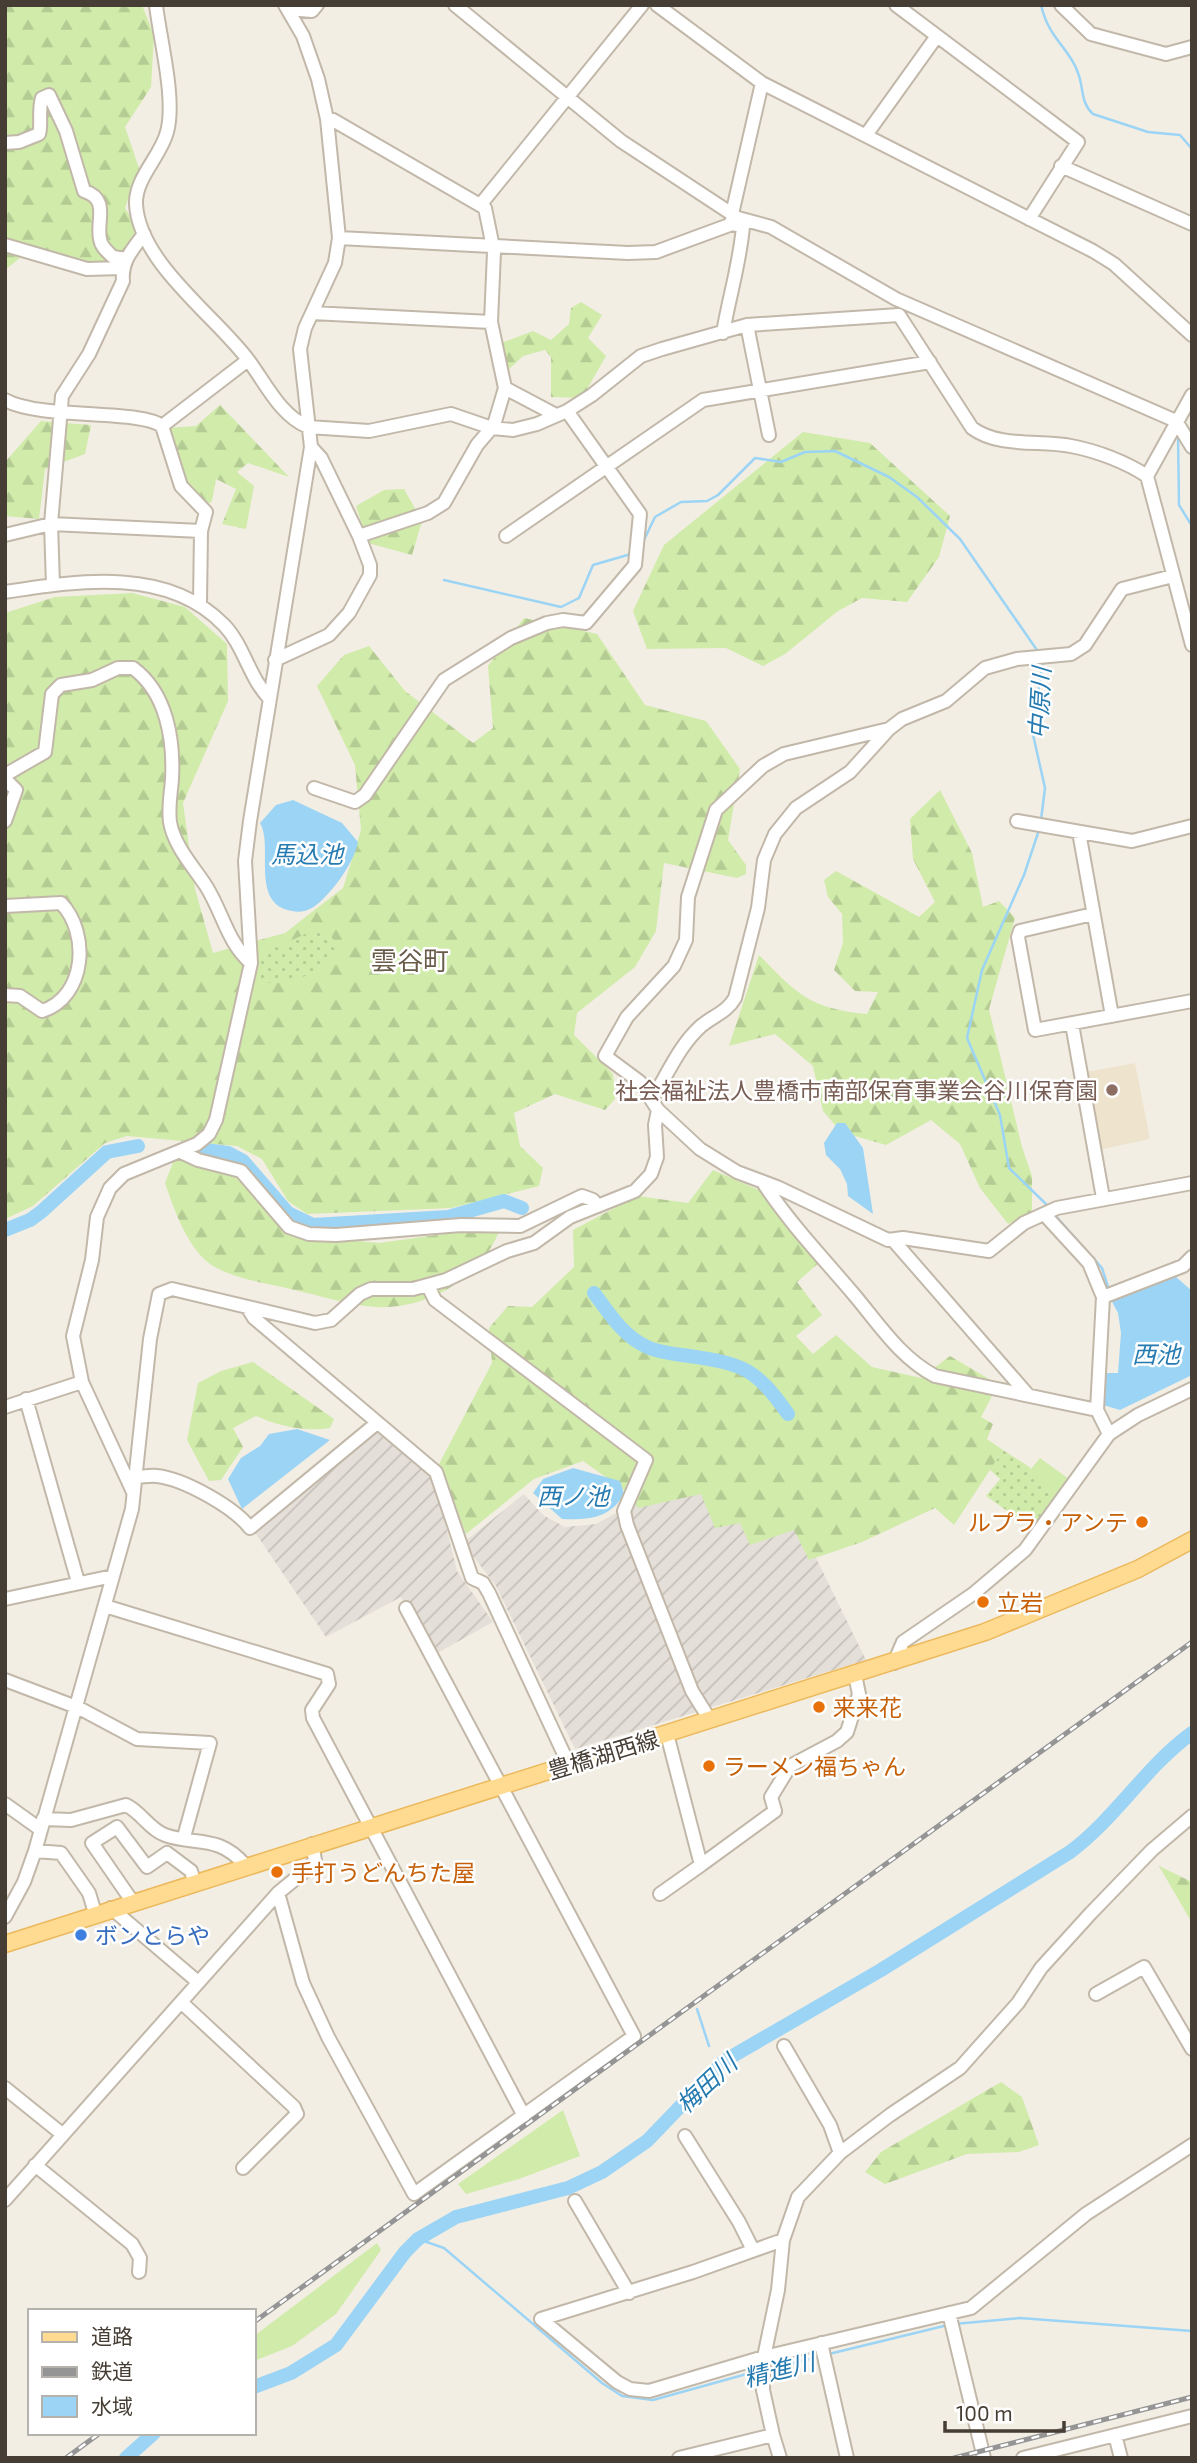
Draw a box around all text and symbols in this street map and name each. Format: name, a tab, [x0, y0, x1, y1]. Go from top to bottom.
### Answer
water label: 中原川	[1023, 663, 1056, 740]
water label: 馬込池	[271, 839, 345, 868]
district label: 雲谷町	[371, 944, 449, 975]
place label: 社会福祉法人豊橋市南部保育事業会谷川保育園	[615, 1076, 1098, 1104]
marker: 社会福祉法人豊橋市南部保育事業会谷川保育園	[1104, 1082, 1120, 1098]
water label: 西池	[1132, 1339, 1182, 1368]
water label: 西ノ池	[537, 1481, 611, 1510]
place label: ルプラ・アンテ	[968, 1508, 1128, 1536]
marker: ルプラ・アンテ	[1134, 1514, 1150, 1530]
place label: 立岩	[997, 1588, 1043, 1616]
marker: 立岩	[975, 1594, 991, 1610]
place label: 来来花	[833, 1693, 902, 1721]
marker: 来来花	[811, 1699, 827, 1715]
street label: 豊橋湖西線	[544, 1724, 662, 1784]
place label: ラーメン福ちゃん	[723, 1752, 906, 1780]
marker: ラーメン福ちゃん	[701, 1758, 717, 1774]
place label: 手打うどんちた屋	[291, 1858, 475, 1886]
marker: 手打うどんちた屋	[269, 1864, 285, 1880]
place label: ボンとらや	[95, 1921, 210, 1949]
marker: ボンとらや	[73, 1927, 89, 1943]
water label: 梅田川	[670, 2046, 744, 2118]
legend	[28, 2309, 256, 2435]
text: 道路	[91, 2323, 133, 2348]
water label: 精進川	[741, 2345, 820, 2392]
text: 鉄道	[91, 2358, 133, 2383]
scale bar	[945, 2390, 1064, 2434]
text: 水域	[91, 2393, 133, 2418]
text: 100 m	[956, 2400, 1013, 2425]

